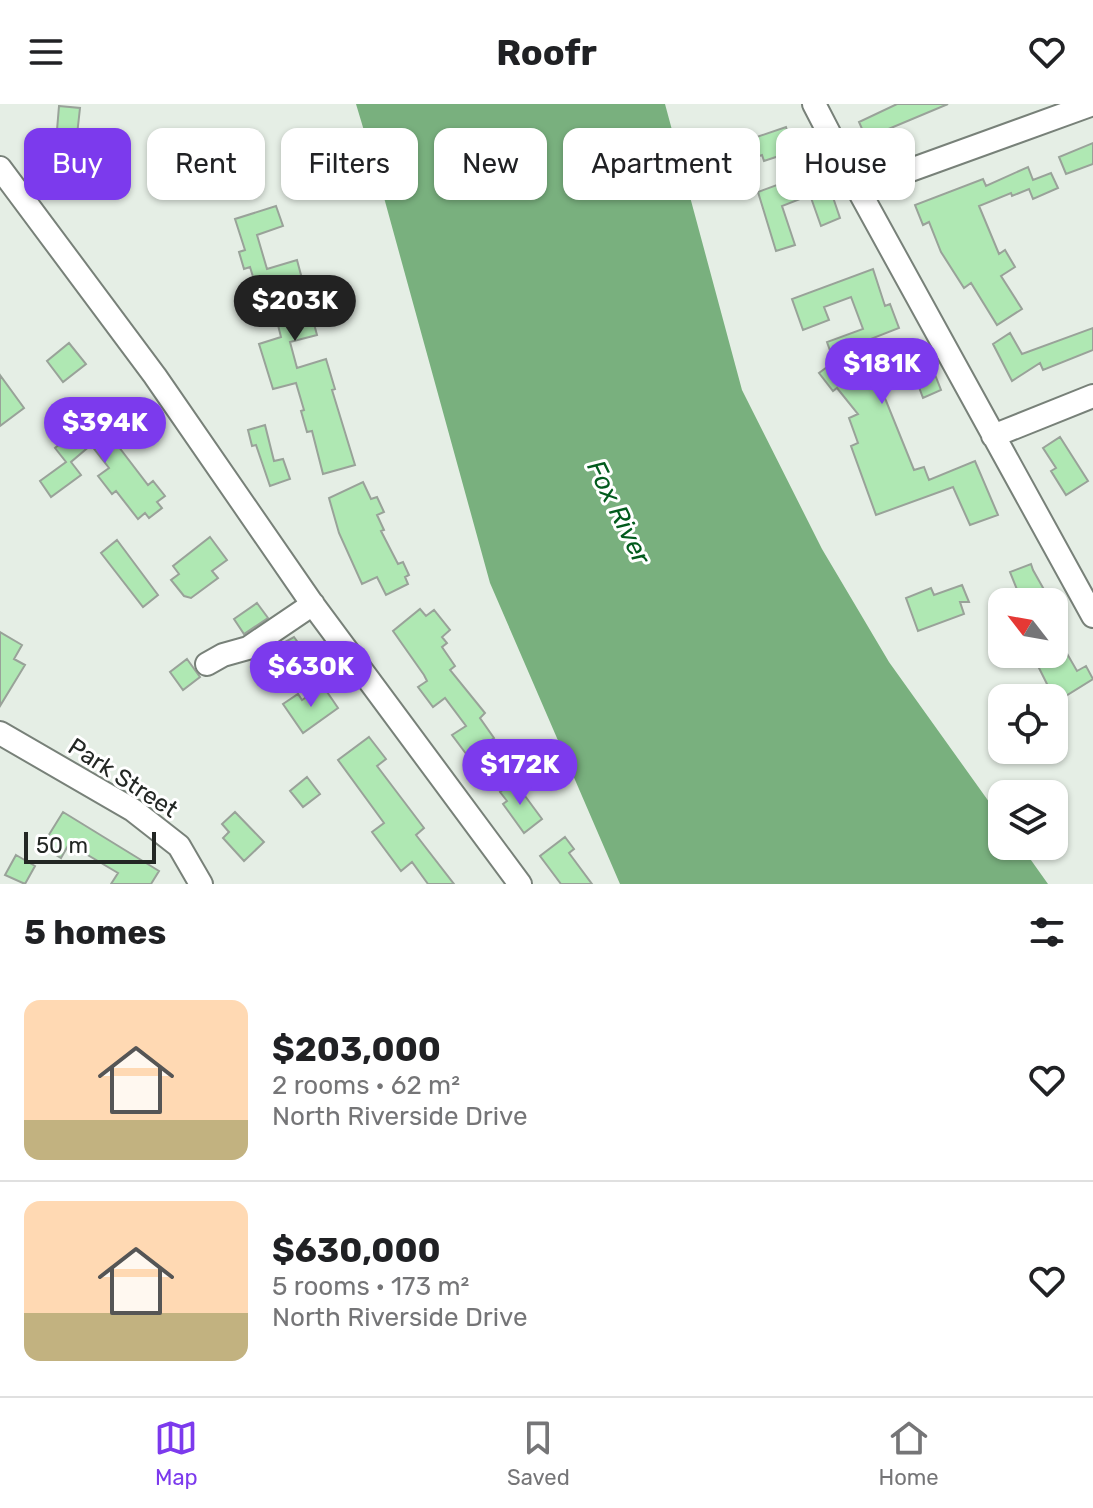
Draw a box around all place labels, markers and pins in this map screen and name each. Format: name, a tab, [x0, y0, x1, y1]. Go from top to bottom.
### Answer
pin: $203K	[239, 275, 351, 343]
pin: $181K	[826, 338, 938, 406]
pin: $394K	[49, 397, 161, 465]
pin: $630K	[255, 641, 367, 709]
pin: $172K	[464, 739, 576, 807]

